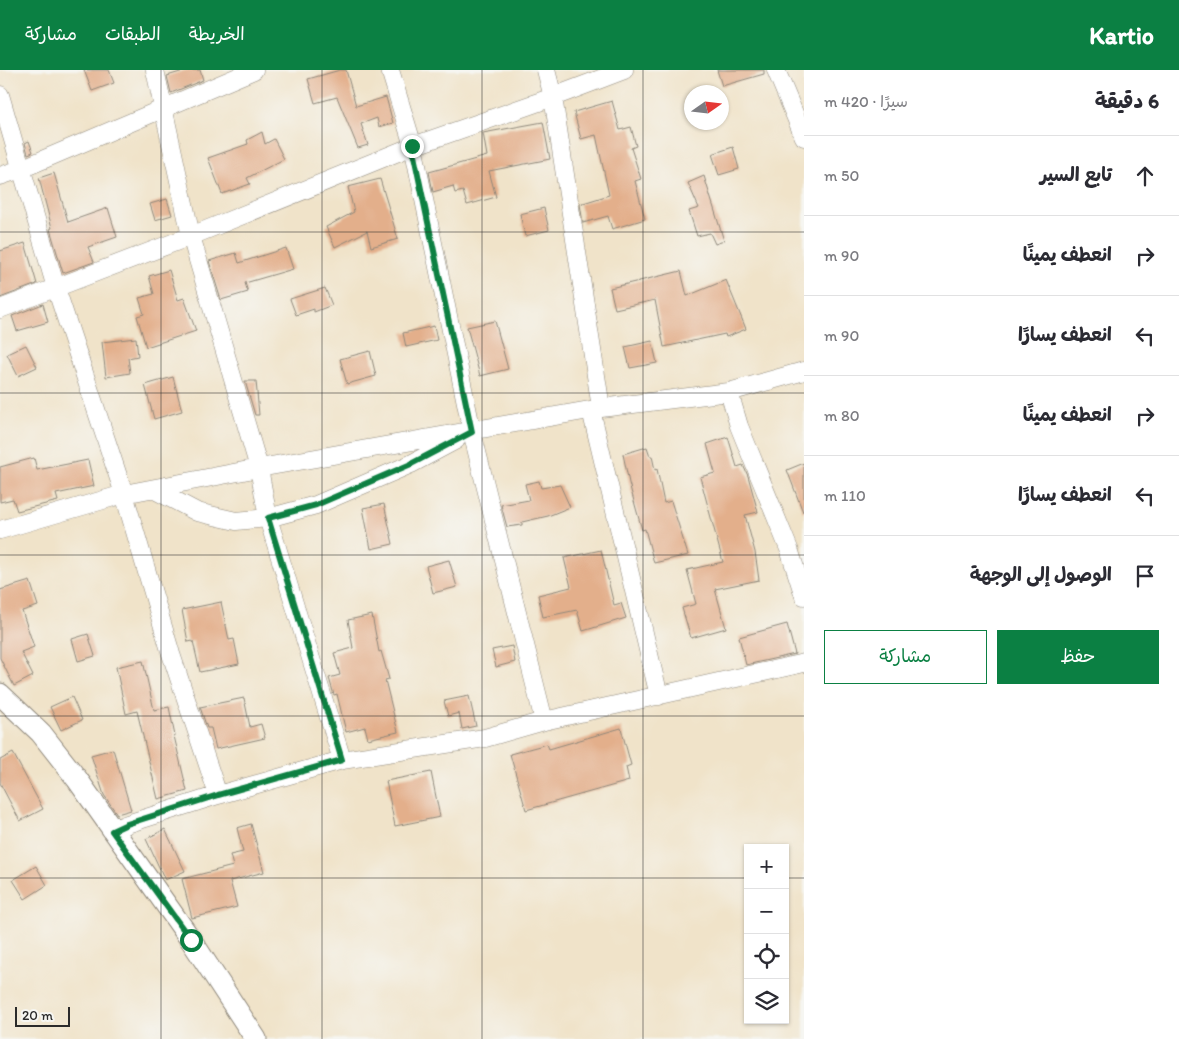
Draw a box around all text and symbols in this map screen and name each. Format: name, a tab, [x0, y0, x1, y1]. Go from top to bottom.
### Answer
text: Kartio	[1089, 21, 1154, 50]
text: مشاركة	[25, 23, 77, 45]
text: الطبقات	[105, 23, 161, 45]
text: الخريطة	[189, 23, 245, 45]
north arrow	[684, 85, 729, 130]
text: 6 دقيقة	[1095, 88, 1159, 113]
text: سيرًا · 420 m	[824, 92, 908, 111]
route end	[401, 135, 424, 158]
icon: ahead	[1131, 162, 1159, 190]
text: تابع السير	[1040, 163, 1112, 186]
text: 50 m	[824, 166, 859, 185]
icon: right	[1131, 242, 1159, 270]
text: انعطف يمينًا	[1023, 243, 1112, 266]
text: 90 m	[824, 246, 859, 265]
icon: left	[1131, 322, 1159, 350]
text: انعطف يسارًا	[1018, 323, 1112, 346]
text: 90 m	[824, 326, 859, 345]
icon: right	[1131, 402, 1159, 430]
text: انعطف يمينًا	[1023, 403, 1112, 426]
text: 80 m	[824, 406, 860, 425]
icon: left	[1131, 482, 1159, 510]
text: انعطف يسارًا	[1018, 483, 1112, 506]
text: 110 m	[824, 486, 866, 505]
icon: arrive	[1131, 562, 1159, 590]
text: الوصول إلى الوجهة	[970, 563, 1112, 586]
button: مشاركة	[824, 630, 987, 684]
button: حفظ	[997, 630, 1159, 684]
map controls	[744, 844, 789, 1024]
button: +	[744, 844, 789, 889]
button: −	[744, 889, 789, 934]
route start	[180, 929, 203, 952]
button: locate	[744, 934, 789, 979]
button: layers	[744, 979, 789, 1024]
scale bar	[15, 1004, 70, 1027]
text: 20 m	[22, 1007, 53, 1024]

